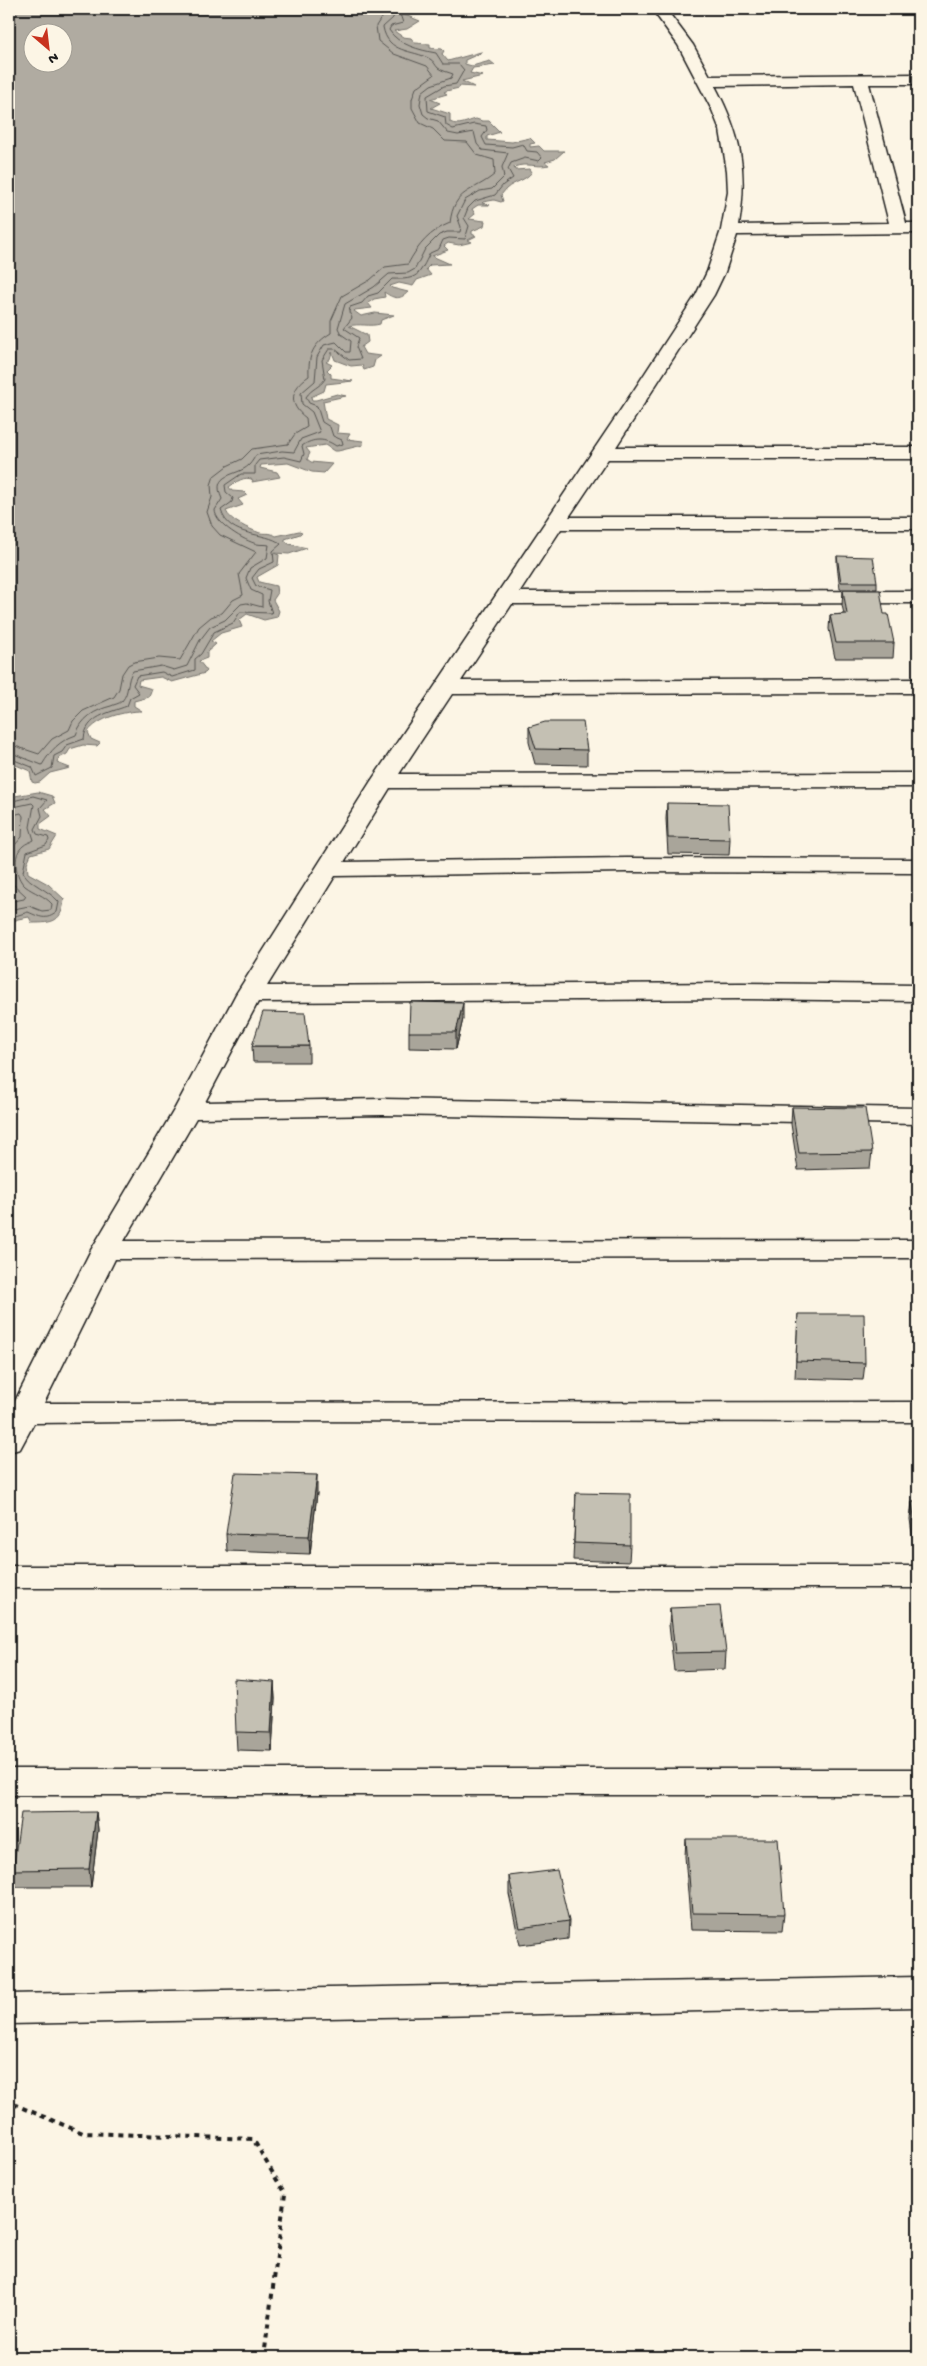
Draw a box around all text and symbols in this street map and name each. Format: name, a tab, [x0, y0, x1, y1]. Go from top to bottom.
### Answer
north arrow	[22, 22, 72, 72]
text: N	[45, 48, 61, 67]

